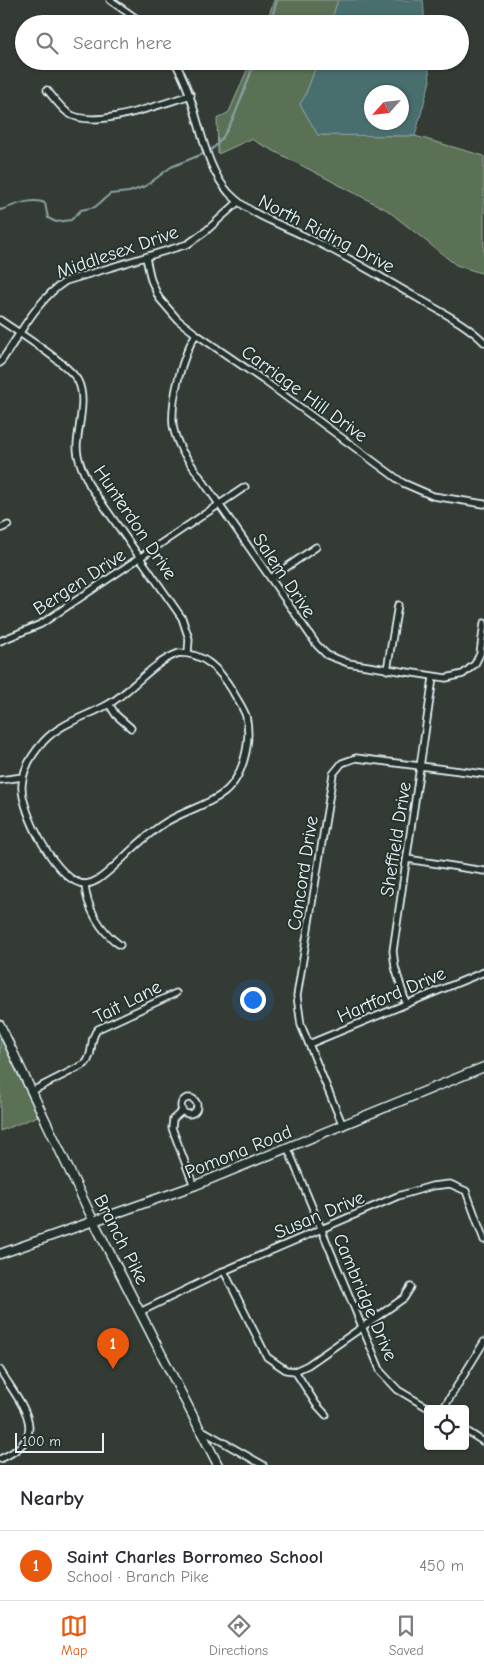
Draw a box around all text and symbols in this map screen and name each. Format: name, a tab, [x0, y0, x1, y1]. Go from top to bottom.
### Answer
search box	[15, 15, 469, 70]
icon: search	[33, 29, 61, 57]
text: Search here	[73, 32, 172, 54]
north arrow	[364, 85, 409, 130]
street label: North Riding Drive	[255, 190, 398, 278]
street label: Middlesex Drive	[53, 221, 181, 283]
street label: Carriage Hill Drive	[237, 341, 372, 447]
street label: Hunterdon Drive	[89, 461, 182, 584]
street label: Salem Drive	[248, 529, 320, 622]
street label: Bergen Drive	[29, 544, 130, 620]
street label: Sheffield Drive	[376, 780, 416, 898]
street label: Concord Drive	[283, 814, 323, 932]
street label: Hartford Drive	[334, 962, 449, 1028]
street label: Tait Lane	[90, 976, 165, 1028]
your location	[240, 987, 266, 1013]
street label: Pomona Road	[182, 1120, 295, 1183]
street label: Susan Drive	[271, 1186, 368, 1244]
street label: Branch Pike	[89, 1191, 153, 1288]
street label: Cambridge Drive	[328, 1230, 402, 1364]
pin: 1	[97, 1328, 129, 1369]
map controls	[424, 1405, 469, 1450]
button: locate	[424, 1405, 469, 1450]
scale bar	[15, 1430, 104, 1453]
text: 100 m	[22, 1433, 61, 1450]
text: Nearby	[20, 1486, 84, 1510]
text: Saint Charles Borromeo School	[67, 1546, 323, 1568]
text: 1	[33, 1557, 39, 1575]
text: 450 m	[419, 1557, 464, 1575]
text: School · Branch Pike	[67, 1568, 209, 1586]
tab: Map	[60, 1612, 88, 1659]
tab: Directions	[209, 1612, 268, 1659]
tab: Saved	[389, 1612, 424, 1659]

